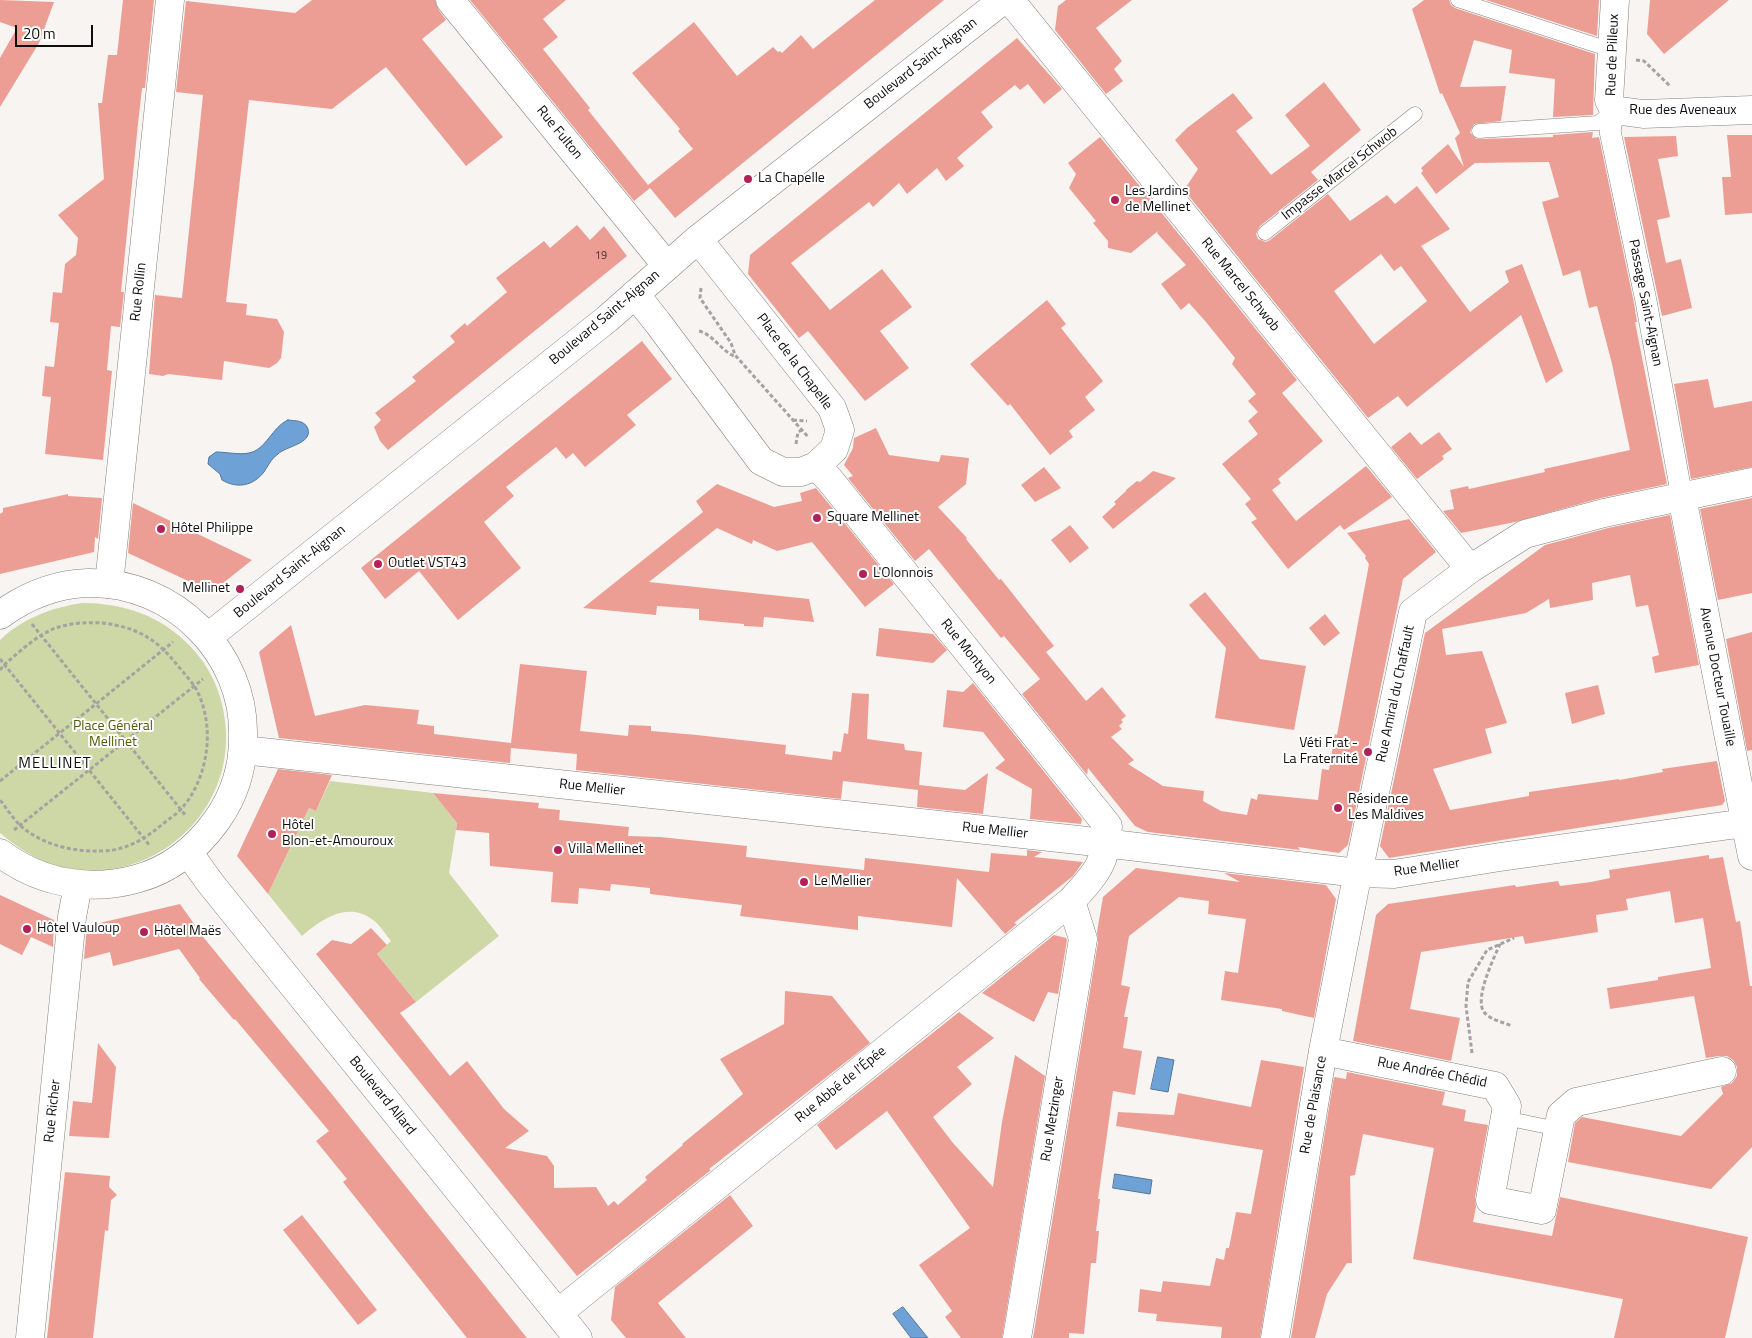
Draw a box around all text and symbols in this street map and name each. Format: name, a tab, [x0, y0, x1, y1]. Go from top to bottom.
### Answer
street label: Rue de Pilleux	[1603, 14, 1623, 96]
scale bar	[18, 15, 95, 47]
street label: Boulevard Saint-Aignan	[861, 15, 981, 113]
text: 20 m	[23, 22, 56, 45]
street label: Rue Fulton	[532, 103, 586, 163]
street label: Rue des Aveneaux	[1629, 103, 1737, 119]
street label: Impasse Marcel Schwob	[1279, 124, 1401, 224]
place label: La Chapelle	[758, 171, 825, 187]
marker: La Chapelle	[742, 173, 754, 185]
place label: Les Jardins de Mellinet	[1125, 184, 1190, 216]
marker: Les Jardins de Mellinet	[1109, 194, 1121, 206]
street label: Rue Marcel Schwob	[1197, 235, 1283, 335]
street label: Passage Saint-Aignan	[1624, 238, 1666, 368]
house number: 19	[595, 249, 607, 263]
street label: Rue Rollin	[128, 262, 150, 322]
street label: Boulevard Saint-Aignan	[546, 267, 664, 369]
street label: Place de la Chapelle	[752, 311, 836, 413]
place label: Square Mellinet	[827, 510, 919, 526]
marker: Square Mellinet	[811, 512, 823, 524]
place label: Hôtel Philippe	[171, 521, 253, 537]
street label: Boulevard Saint-Aignan	[231, 522, 349, 622]
marker: Hôtel Philippe	[155, 523, 167, 535]
place label: Outlet VST43	[388, 556, 467, 572]
marker: Outlet VST43	[372, 558, 384, 570]
place label: L'Olonnois	[873, 566, 933, 582]
marker: L'Olonnois	[857, 568, 869, 580]
place label: Mellinet	[182, 581, 230, 597]
marker: Mellinet	[234, 583, 246, 595]
street label: Avenue Docteur Touaille	[1695, 606, 1739, 748]
street label: Rue Montyon	[937, 616, 999, 688]
street label: Rue Amiral du Chaffault	[1373, 624, 1419, 764]
park label: Place Général Mellinet	[73, 719, 153, 752]
place label: Véti Frat - La Fraternité	[1283, 736, 1358, 769]
marker: Véti Frat - La Fraternité	[1362, 746, 1374, 758]
district label: MELLINET	[17, 755, 93, 773]
street label: Rue Mellier	[558, 776, 626, 800]
place label: Résidence Les Maldives	[1348, 792, 1424, 824]
marker: Résidence Les Maldives	[1332, 802, 1344, 814]
place label: Hôtel Blon-et-Amouroux	[282, 818, 393, 850]
street label: Rue Mellier	[961, 819, 1029, 843]
marker: Hôtel Blon-et-Amouroux	[266, 828, 278, 840]
place label: Villa Mellinet	[568, 842, 644, 858]
marker: Villa Mellinet	[552, 844, 564, 856]
street label: Rue Mellier	[1393, 855, 1461, 881]
place label: Le Mellier	[814, 874, 871, 890]
marker: Le Mellier	[798, 876, 810, 888]
place label: Hôtel Vauloup	[37, 921, 120, 937]
marker: Hôtel Vauloup	[21, 923, 33, 935]
place label: Hôtel Maës	[154, 924, 221, 940]
marker: Hôtel Maës	[138, 926, 150, 938]
street label: Rue Abbé de l'Épée	[792, 1043, 890, 1127]
street label: Boulevard Allard	[345, 1053, 419, 1139]
street label: Rue Andrée Chédid	[1376, 1054, 1488, 1092]
street label: Rue de Plaisance	[1297, 1055, 1331, 1155]
street label: Rue Metzinger	[1038, 1075, 1068, 1163]
street label: Rue Richer	[41, 1079, 65, 1143]

